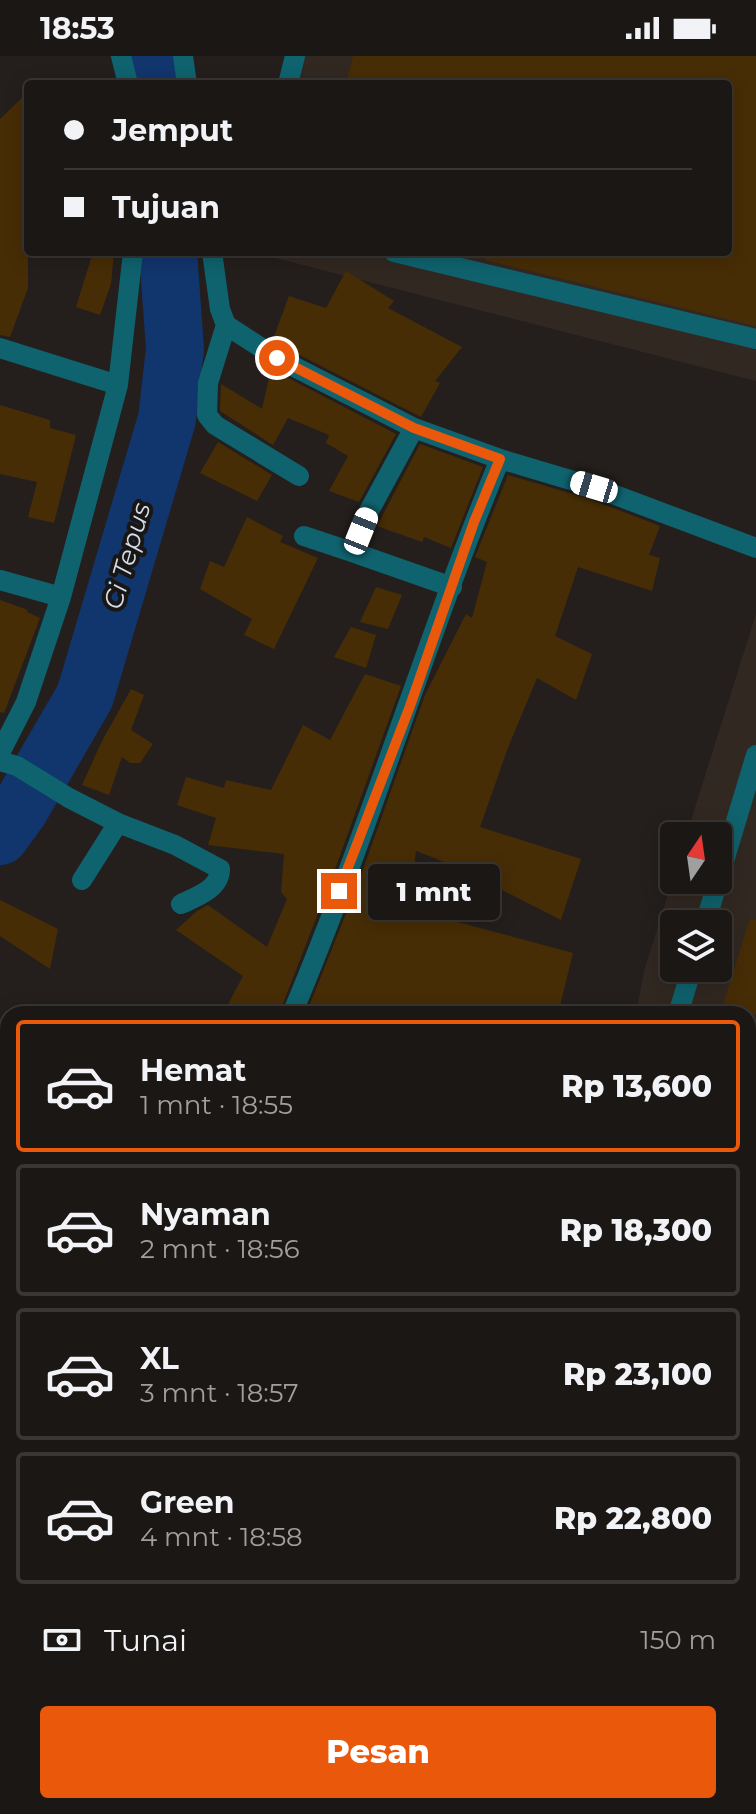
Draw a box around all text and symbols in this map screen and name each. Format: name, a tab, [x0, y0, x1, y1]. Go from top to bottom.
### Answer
text: 18:53	[40, 10, 115, 47]
text: Jemput	[112, 112, 233, 149]
text: Tujuan	[112, 189, 220, 226]
route start	[259, 340, 295, 376]
car	[568, 469, 620, 505]
water label: Ci Tepus	[97, 499, 158, 613]
car	[341, 504, 381, 558]
north arrow	[660, 822, 732, 894]
map controls	[660, 822, 732, 982]
callout: 1 mnt	[367, 863, 499, 919]
route end	[321, 873, 357, 909]
text: 1 mnt	[397, 876, 471, 908]
button: layers	[660, 910, 732, 982]
icon: car	[44, 1050, 116, 1122]
text: Hemat	[140, 1052, 246, 1089]
text: Rp 13,600	[561, 1068, 712, 1105]
text: 1 mnt · 18:55	[140, 1089, 293, 1121]
icon: car	[44, 1194, 116, 1266]
text: Nyaman	[140, 1196, 271, 1233]
text: Rp 18,300	[560, 1212, 712, 1249]
text: 2 mnt · 18:56	[140, 1233, 300, 1265]
icon: car	[44, 1338, 116, 1410]
text: XL	[140, 1340, 179, 1377]
text: Rp 23,100	[563, 1356, 712, 1393]
text: 3 mnt · 18:57	[140, 1377, 299, 1409]
icon: car	[44, 1482, 116, 1554]
text: Green	[140, 1484, 234, 1521]
text: Rp 22,800	[554, 1500, 712, 1537]
text: 4 mnt · 18:58	[140, 1521, 303, 1553]
icon: cash	[40, 1618, 84, 1662]
text: Tunai	[104, 1622, 187, 1659]
text: 150 m	[640, 1624, 716, 1656]
button: Pesan	[40, 1706, 716, 1798]

